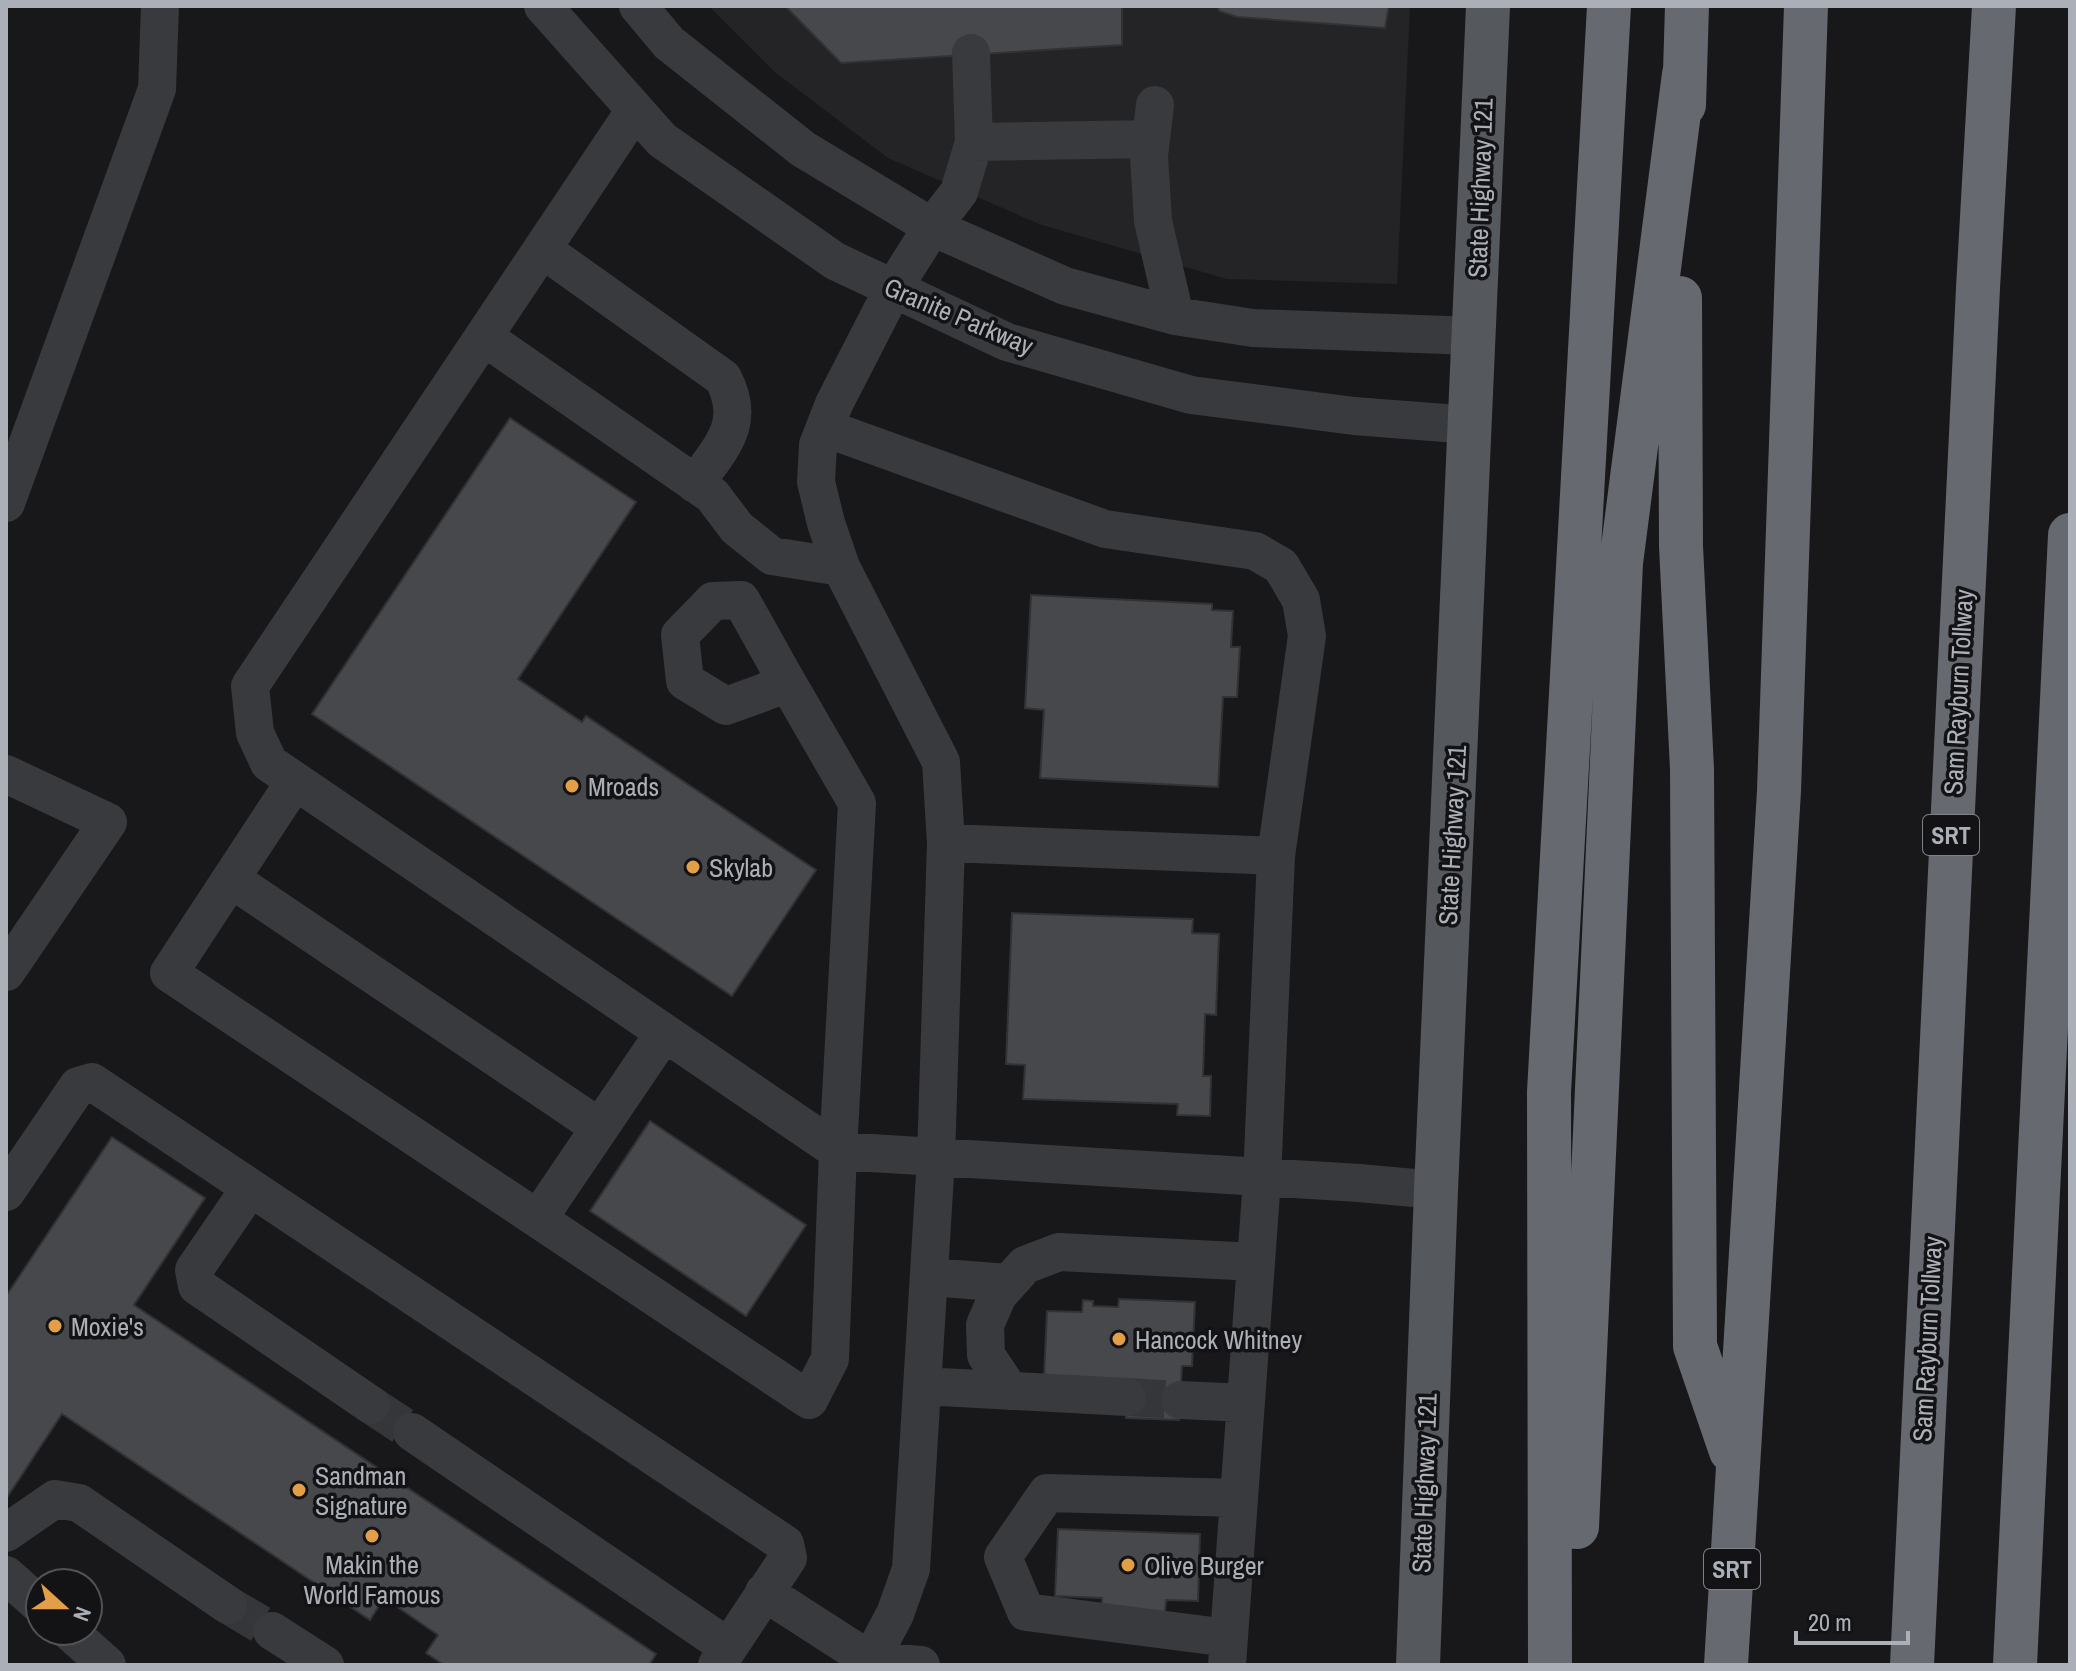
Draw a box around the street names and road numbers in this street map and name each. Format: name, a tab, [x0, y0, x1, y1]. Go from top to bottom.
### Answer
street label: State Highway 121	[1459, 97, 1501, 279]
street label: Granite Parkway	[879, 269, 1039, 363]
street label: Sam Rayburn Tollway	[1935, 588, 1981, 796]
street label: State Highway 121	[1430, 744, 1474, 926]
road number: SRT	[1923, 815, 1979, 855]
street label: Sam Rayburn Tollway	[1904, 1235, 1950, 1443]
street label: State Highway 121	[1403, 1392, 1445, 1574]
road number: SRT	[1704, 1549, 1760, 1589]

